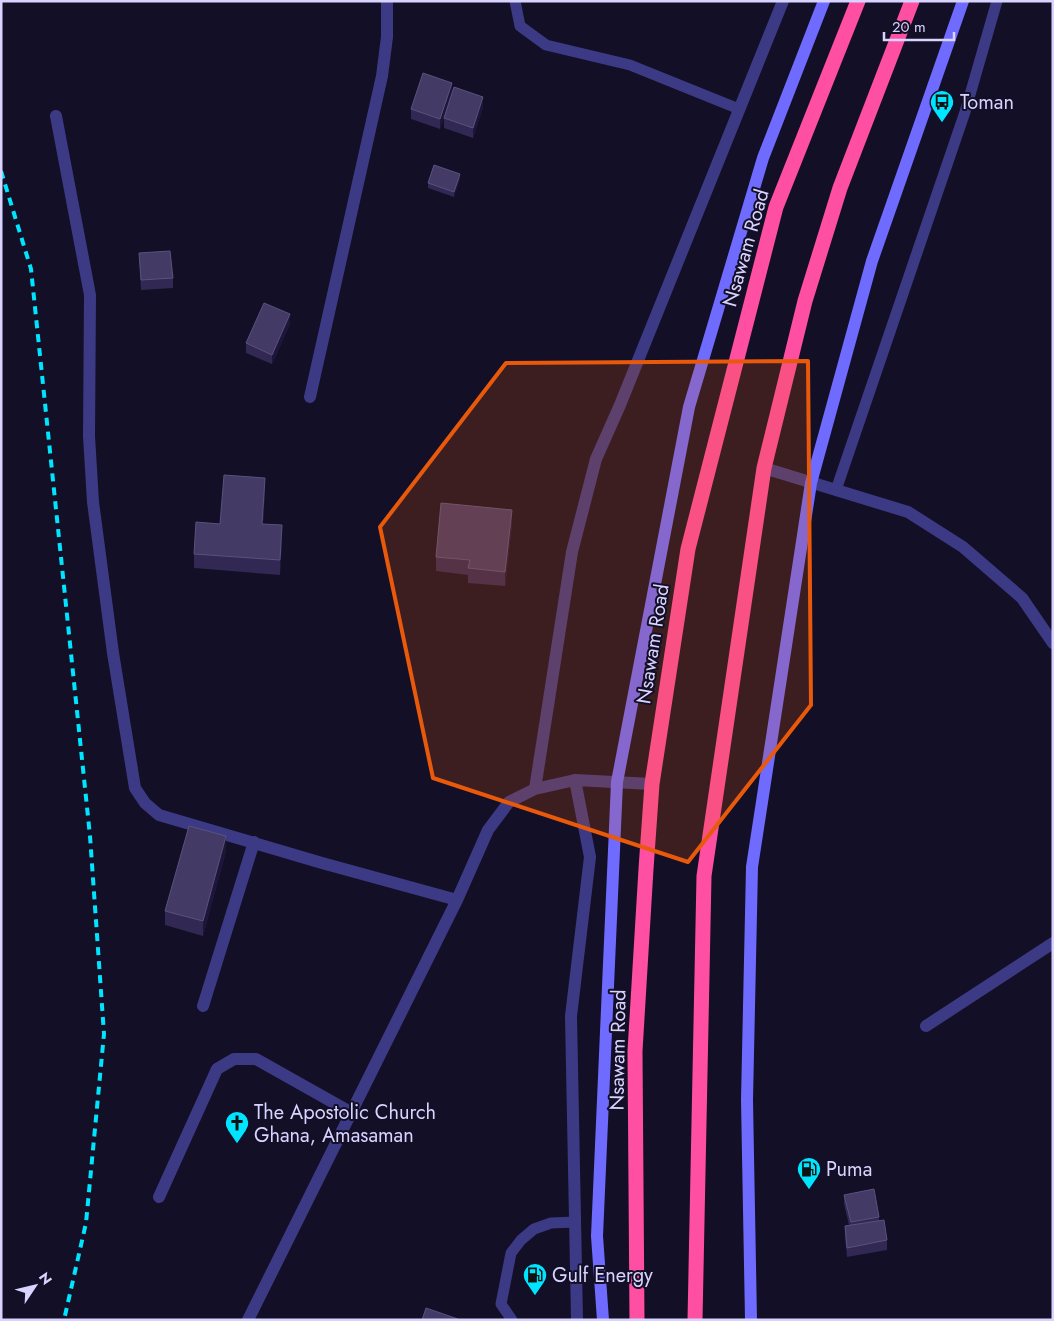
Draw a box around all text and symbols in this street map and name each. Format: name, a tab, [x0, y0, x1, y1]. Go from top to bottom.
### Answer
scale bar	[884, 10, 954, 42]
text: 20 m	[892, 16, 926, 38]
place label: Toman	[960, 88, 1014, 117]
bus stop icon: Toman	[929, 89, 955, 123]
street label: Nsawam Road	[715, 186, 777, 310]
street label: Nsawam Road	[629, 582, 677, 706]
street label: Nsawam Road	[602, 989, 634, 1111]
place label: The Apostolic Church Ghana, Amasaman	[254, 1098, 436, 1150]
church icon: The Apostolic Church Ghana, Amasaman	[224, 1110, 250, 1144]
place label: Puma	[826, 1155, 872, 1184]
fuel station icon: Puma	[796, 1156, 822, 1190]
north arrow	[10, 1261, 60, 1311]
place label: Gulf Energy	[552, 1261, 653, 1290]
fuel station icon: Gulf Energy	[522, 1262, 548, 1296]
text: N	[34, 1268, 57, 1289]

